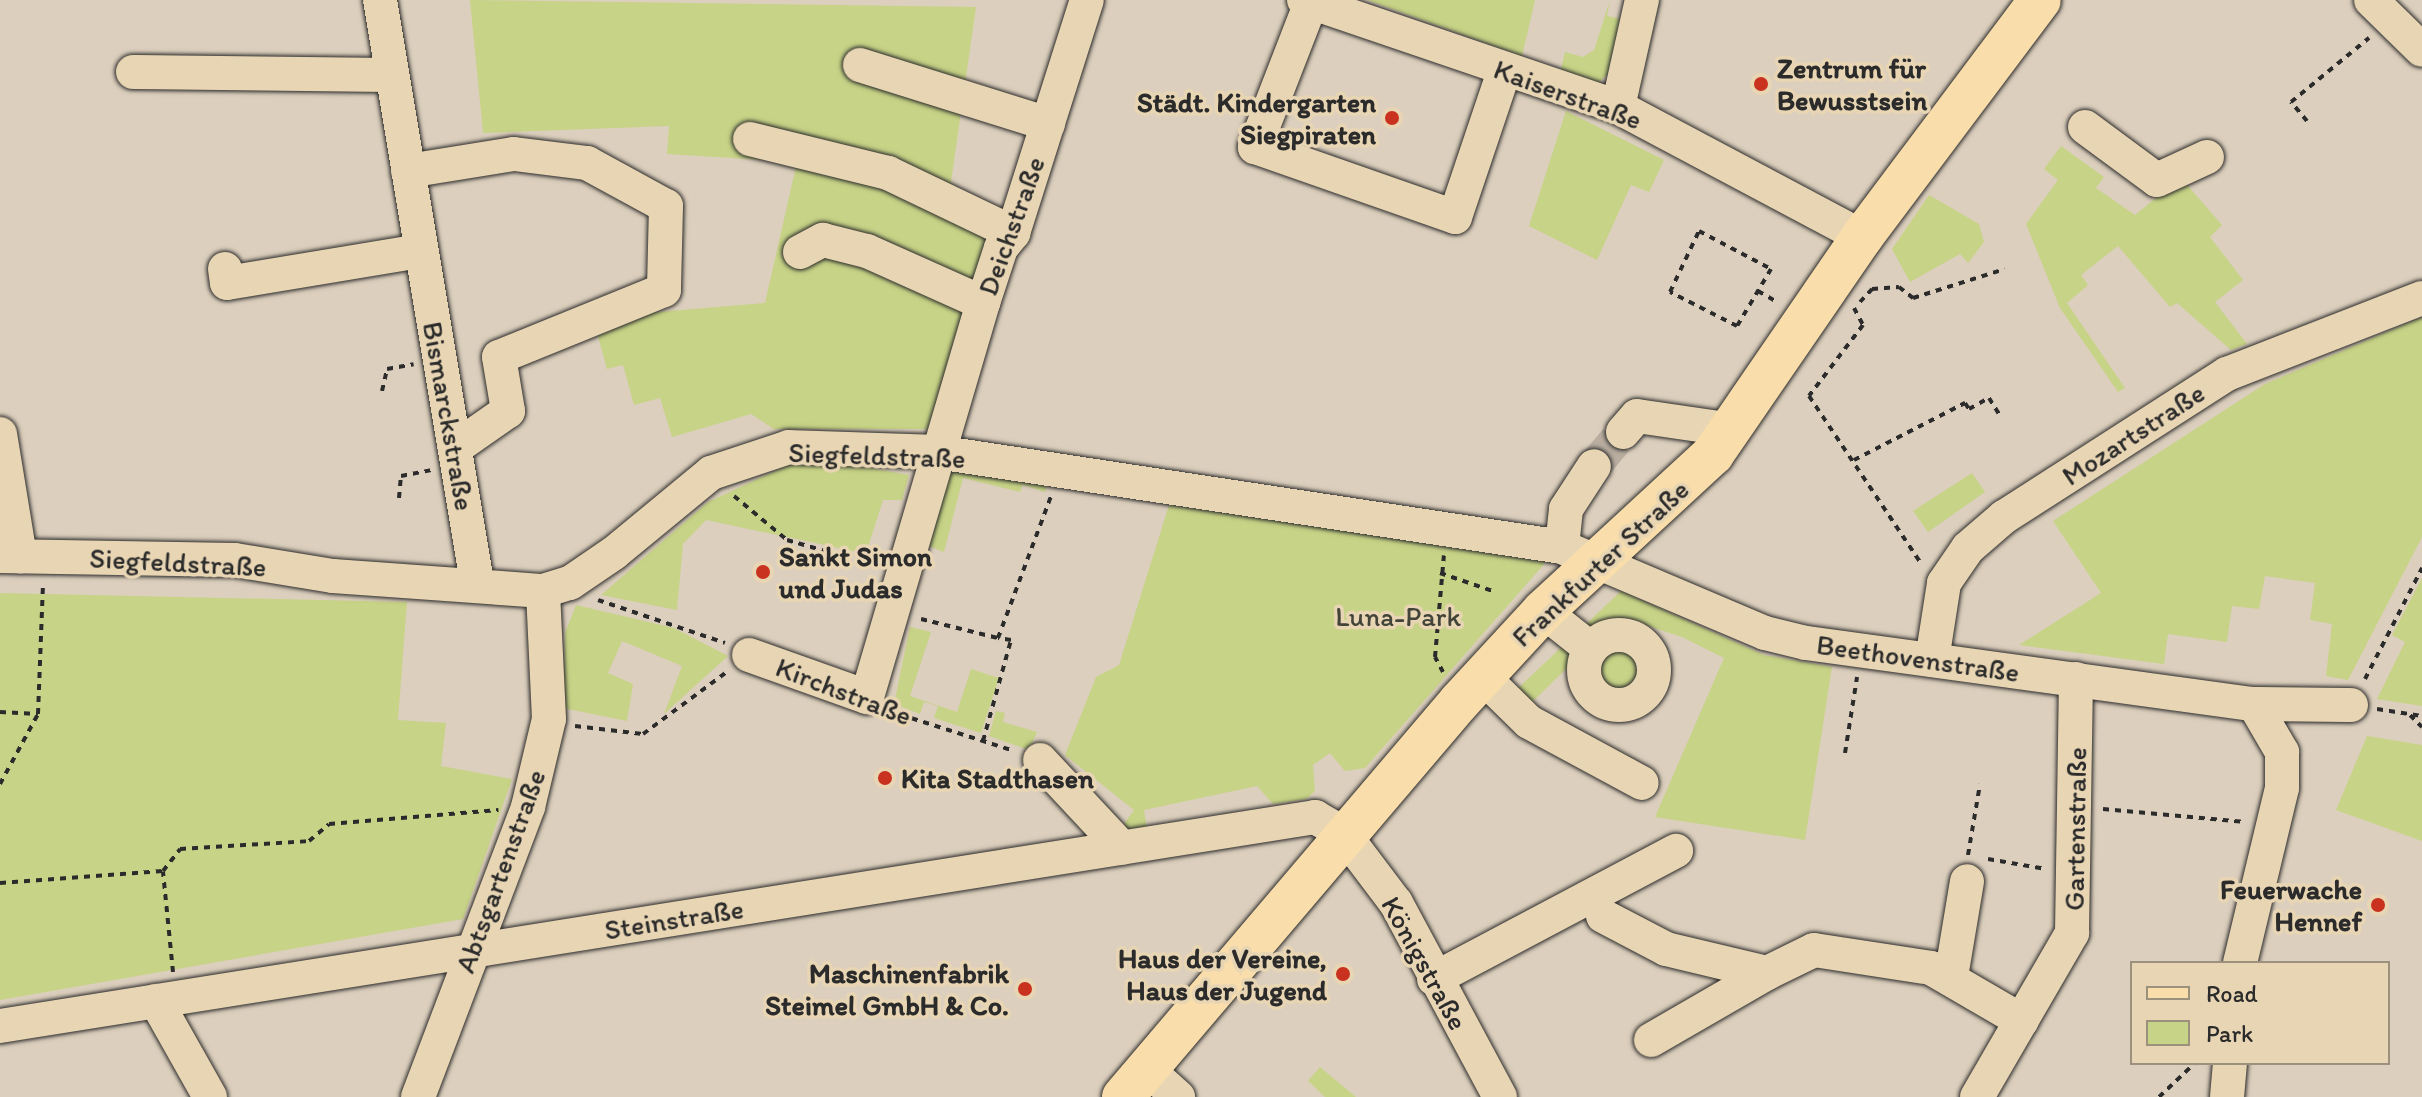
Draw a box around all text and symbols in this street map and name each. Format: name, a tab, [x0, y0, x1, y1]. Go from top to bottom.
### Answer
place label: Zentrum für Bewusstsein	[1777, 51, 1927, 117]
street label: Kaiserstraße	[1489, 52, 1647, 136]
marker: Zentrum für Bewusstsein	[1752, 75, 1770, 93]
place label: Städt. Kindergarten Siegpiraten	[1137, 85, 1376, 151]
marker: Städt. Kindergarten Siegpiraten	[1383, 109, 1401, 127]
street label: Deichstraße	[970, 152, 1052, 300]
street label: Bismarckstraße	[416, 319, 482, 513]
street label: Mozartstraße	[2055, 376, 2211, 492]
street label: Siegfeldstraße	[788, 435, 966, 475]
street label: Frankfurter Straße	[1505, 473, 1695, 653]
place label: Sankt Simon und Judas	[779, 539, 932, 605]
street label: Siegfeldstraße	[89, 541, 267, 583]
marker: Sankt Simon und Judas	[754, 563, 772, 581]
park label: Luna-Park	[1335, 599, 1461, 633]
street label: Beethovenstraße	[1814, 627, 2022, 689]
street label: Kirchstraße	[771, 650, 917, 732]
street label: Gartenstraße	[2057, 747, 2093, 911]
place label: Kita Stadthasen	[901, 761, 1094, 795]
street label: Abtsgartenstraße	[448, 765, 552, 977]
marker: Kita Stadthasen	[876, 769, 894, 787]
place label: Feuerwache Hennef	[2220, 872, 2362, 938]
street label: Königstraße	[1375, 890, 1475, 1036]
street label: Steinstraße	[602, 891, 746, 947]
marker: Feuerwache Hennef	[2369, 896, 2387, 914]
place label: Haus der Vereine, Haus der Jugend	[1118, 941, 1327, 1007]
place label: Maschinenfabrik Steimel GmbH & Co.	[765, 956, 1009, 1022]
legend	[2130, 961, 2390, 1065]
marker: Haus der Vereine, Haus der Jugend	[1334, 965, 1352, 983]
text: Road	[2206, 979, 2258, 1008]
marker: Maschinenfabrik Steimel GmbH & Co.	[1016, 980, 1034, 998]
text: Park	[2206, 1019, 2253, 1048]

